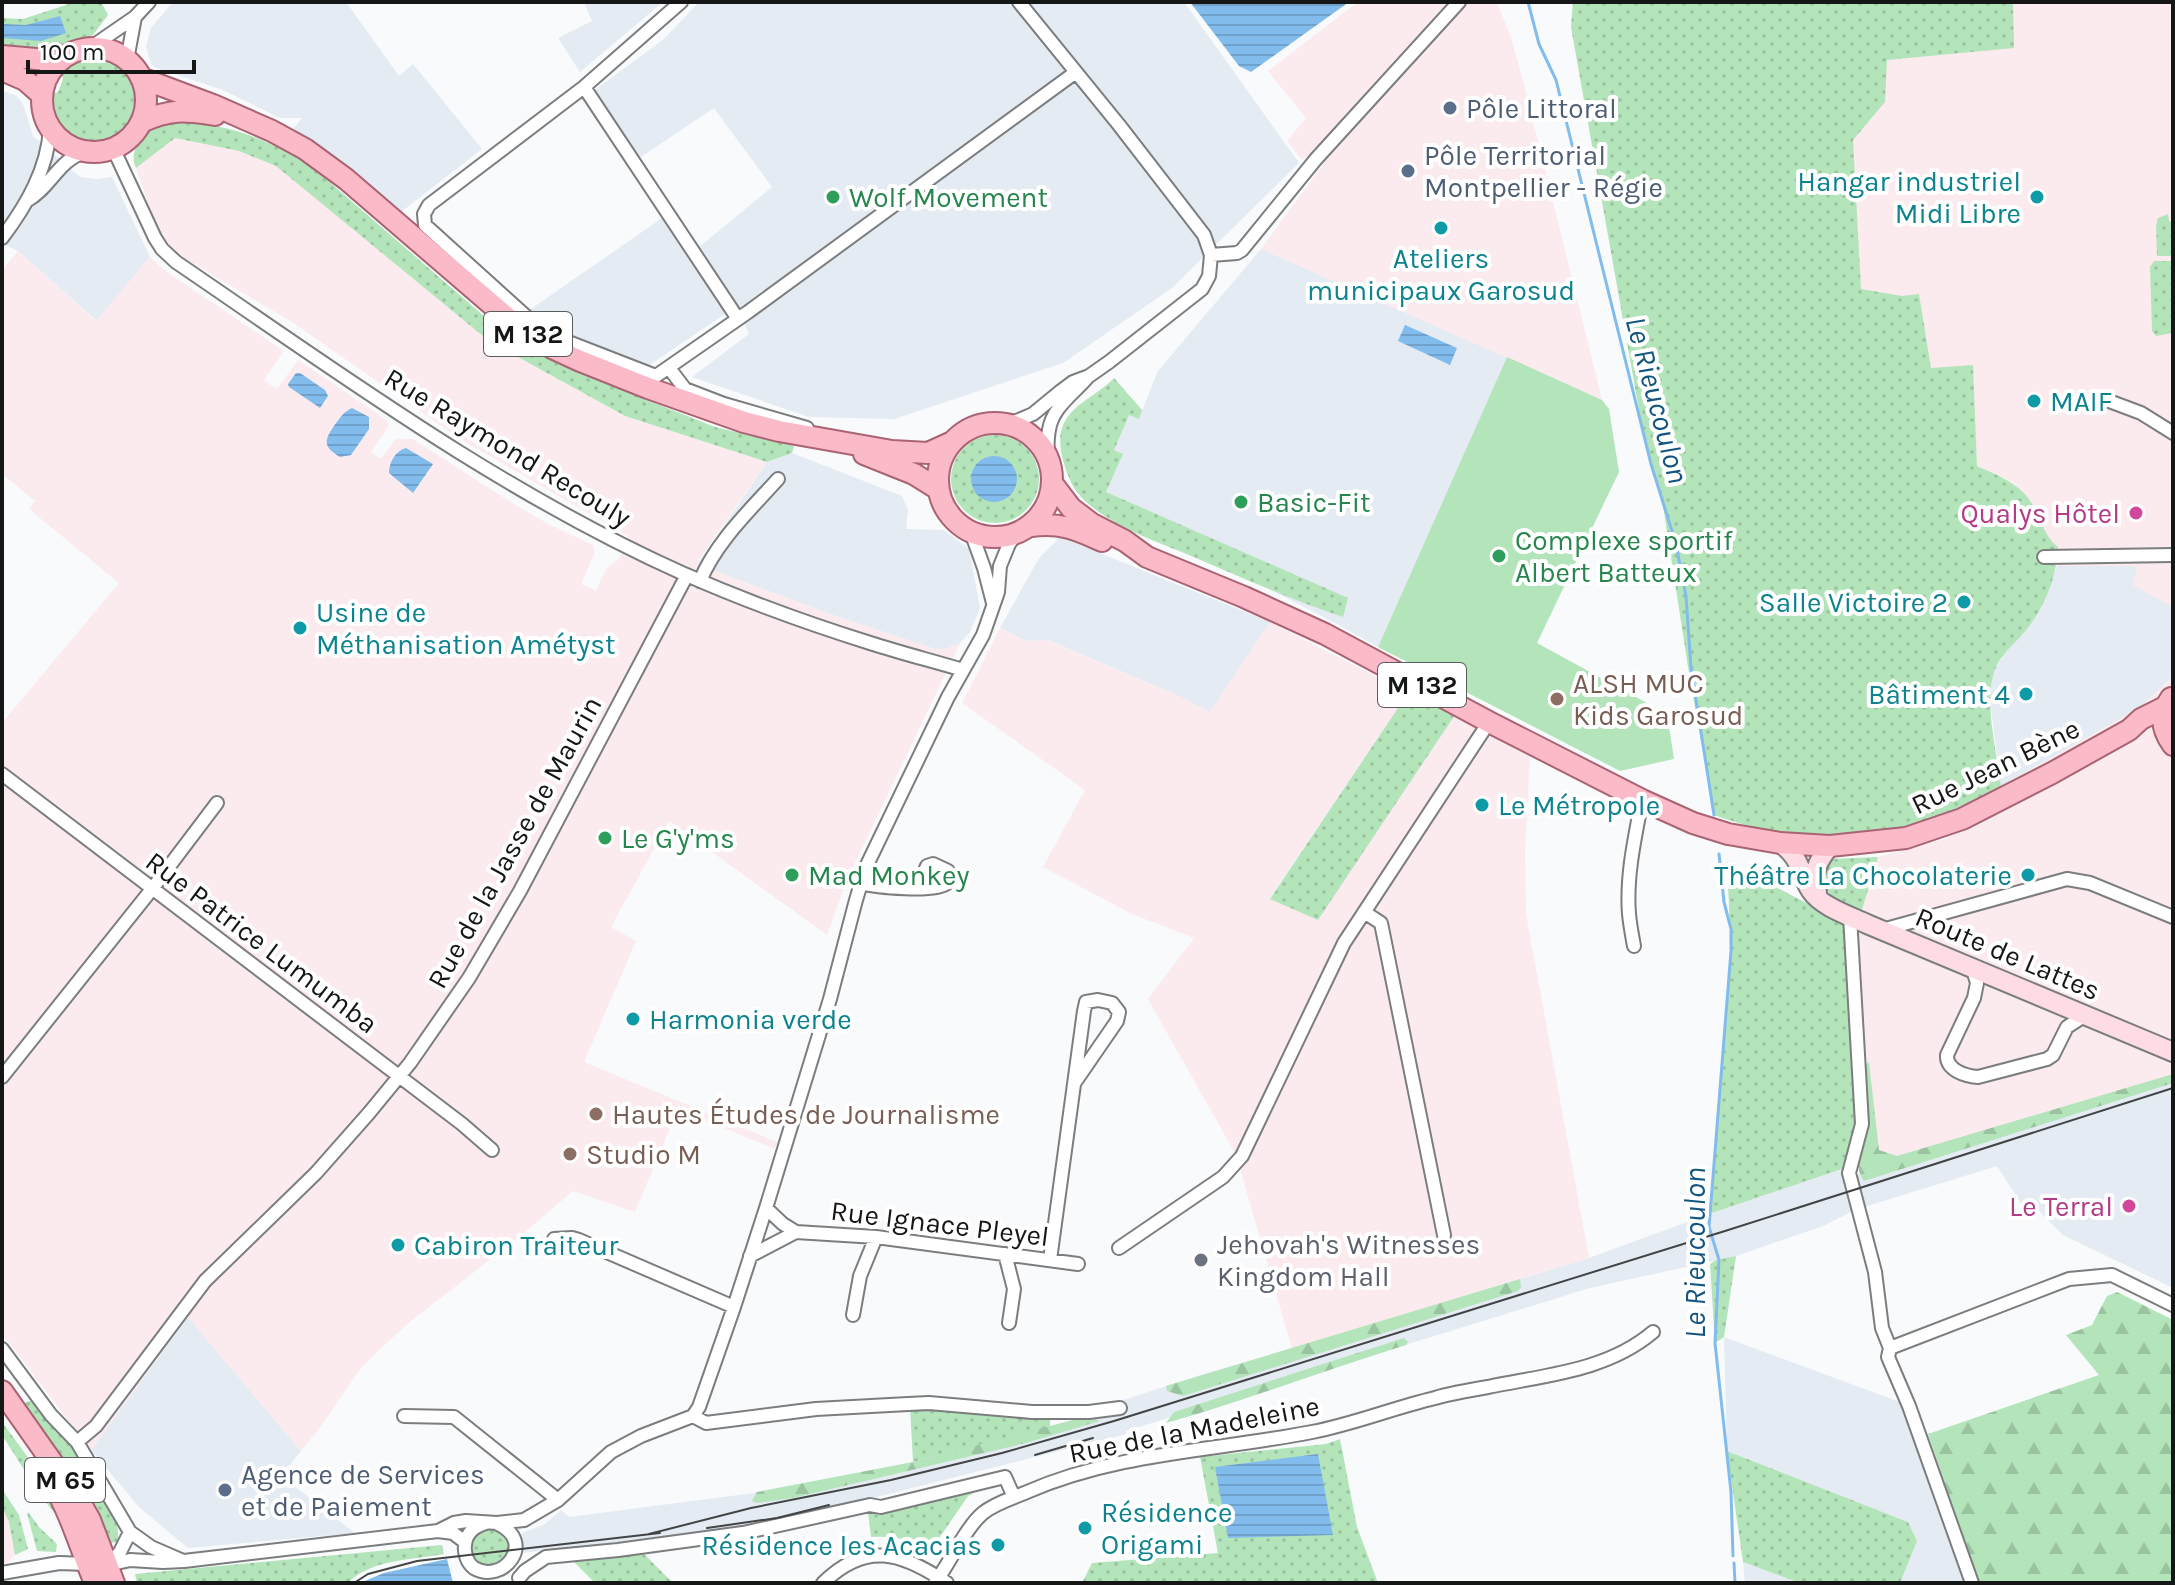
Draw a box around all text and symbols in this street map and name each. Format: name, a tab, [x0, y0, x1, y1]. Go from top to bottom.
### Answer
scale bar	[28, 24, 194, 74]
text: 100 m	[40, 38, 105, 66]
place label: Pôle Littoral	[1466, 92, 1617, 125]
marker: Pôle Littoral	[1441, 99, 1459, 117]
place label: Pôle Territorial Montpellier - Régie	[1424, 139, 1663, 204]
marker: Pôle Territorial Montpellier - Régie	[1399, 162, 1417, 180]
place label: Hangar industriel Midi Libre	[1797, 165, 2021, 230]
place label: Wolf Movement	[849, 181, 1048, 214]
marker: Wolf Movement	[824, 188, 842, 206]
marker: Hangar industriel Midi Libre	[2028, 188, 2046, 206]
marker: Ateliers municipaux Garosud	[1432, 219, 1450, 237]
place label: Ateliers municipaux Garosud	[1307, 242, 1575, 307]
road number: M 132	[484, 312, 572, 356]
water label: Le Rieucoulon	[1617, 313, 1697, 487]
street label: Rue Raymond Recouly	[379, 361, 637, 534]
place label: MAIF	[2050, 385, 2112, 418]
marker: MAIF	[2025, 392, 2043, 410]
place label: Basic-Fit	[1257, 486, 1371, 519]
marker: Basic-Fit	[1232, 493, 1250, 511]
place label: Qualys Hôtel	[1960, 497, 2120, 530]
marker: Qualys Hôtel	[2127, 504, 2145, 522]
place label: Complexe sportif Albert Batteux	[1515, 524, 1733, 589]
marker: Complexe sportif Albert Batteux	[1490, 547, 1508, 565]
place label: Salle Victoire 2	[1759, 586, 1948, 619]
marker: Salle Victoire 2	[1955, 593, 1973, 611]
place label: Usine de Méthanisation Amétyst	[316, 596, 616, 661]
marker: Usine de Méthanisation Amétyst	[291, 619, 309, 637]
road number: M 132	[1378, 663, 1466, 707]
place label: ALSH MUC Kids Garosud	[1573, 667, 1743, 732]
place label: Bâtiment 4	[1868, 678, 2010, 711]
marker: Bâtiment 4	[2017, 685, 2035, 703]
street label: Rue de la Jasse de Maurin	[420, 690, 609, 994]
marker: ALSH MUC Kids Garosud	[1548, 690, 1566, 708]
street label: Rue Jean Bène	[1906, 712, 2085, 821]
place label: Le Métropole	[1498, 789, 1660, 822]
marker: Le Métropole	[1473, 796, 1491, 814]
place label: Le G'y'ms	[621, 822, 735, 855]
marker: Le G'y'ms	[596, 829, 614, 847]
street label: Rue Patrice Lumumba	[139, 844, 384, 1040]
place label: Mad Monkey	[808, 859, 969, 892]
place label: Théâtre La Chocolaterie	[1714, 859, 2012, 892]
marker: Mad Monkey	[783, 866, 801, 884]
marker: Théâtre La Chocolaterie	[2019, 866, 2037, 884]
street label: Route de Lattes	[1911, 900, 2105, 1007]
place label: Harmonia verde	[649, 1003, 852, 1036]
marker: Harmonia verde	[624, 1010, 642, 1028]
place label: Hautes Études de Journalisme	[612, 1097, 1000, 1131]
marker: Hautes Études de Journalisme	[587, 1105, 605, 1123]
place label: Studio M	[586, 1138, 701, 1171]
marker: Studio M	[561, 1145, 579, 1163]
water label: Le Rieucoulon	[1677, 1167, 1713, 1339]
place label: Le Terral	[2009, 1190, 2113, 1223]
street label: Rue Ignace Pleyel	[829, 1194, 1051, 1253]
marker: Le Terral	[2120, 1197, 2138, 1215]
place label: Jehovah's Witnesses Kingdom Hall	[1217, 1228, 1480, 1293]
place label: Cabiron Traiteur	[414, 1229, 619, 1262]
marker: Cabiron Traiteur	[389, 1236, 407, 1254]
marker: Jehovah's Witnesses Kingdom Hall	[1192, 1251, 1210, 1269]
street label: Rue de la Madeleine	[1066, 1389, 1322, 1470]
road number: M 65	[25, 1458, 105, 1502]
place label: Agence de Services et de Paiement	[241, 1458, 485, 1523]
marker: Agence de Services et de Paiement	[216, 1481, 234, 1499]
place label: Résidence Origami	[1101, 1496, 1232, 1561]
marker: Résidence Origami	[1076, 1519, 1094, 1537]
place label: Résidence les Acacias	[702, 1529, 982, 1562]
marker: Résidence les Acacias	[989, 1536, 1007, 1554]

